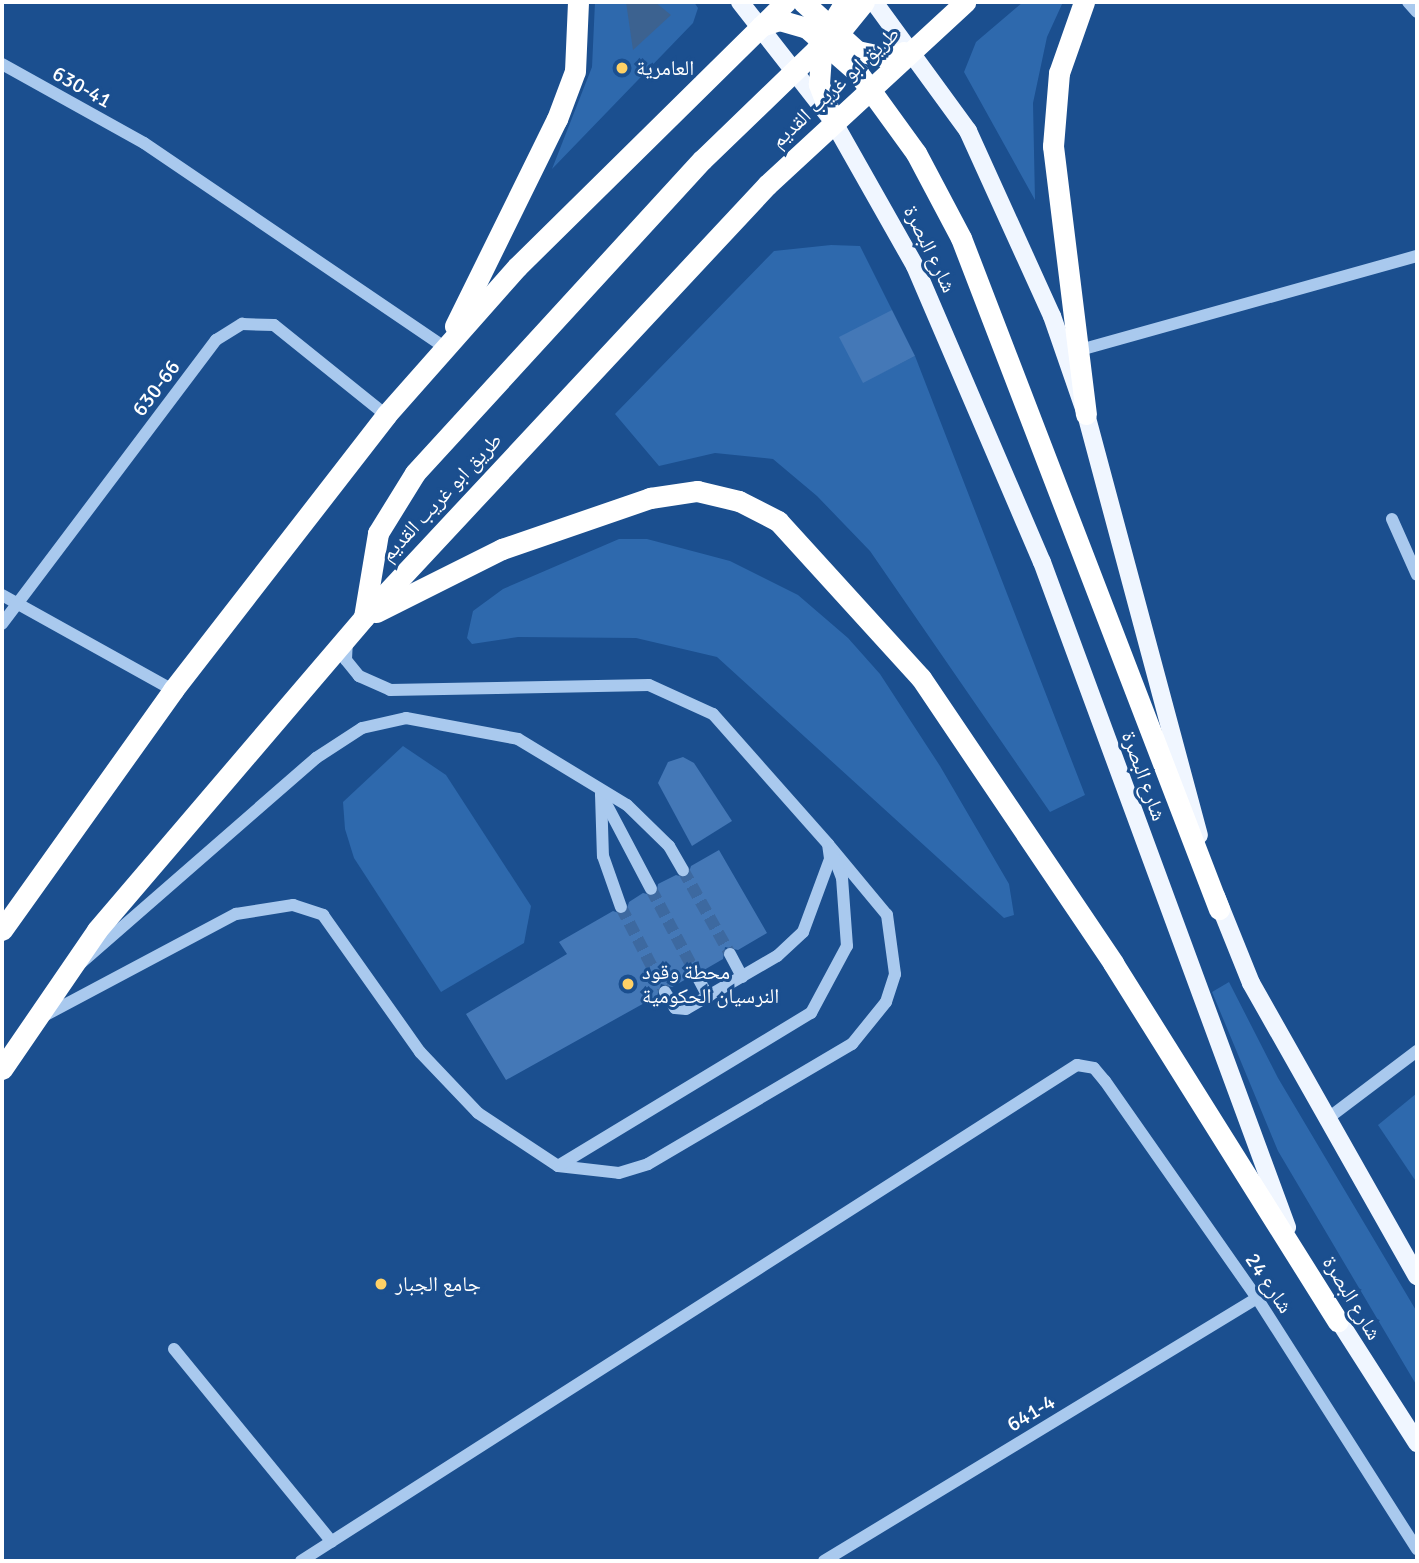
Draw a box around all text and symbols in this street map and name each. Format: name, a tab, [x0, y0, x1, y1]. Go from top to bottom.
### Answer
street label: طريق ابو غريب القديم	[765, 21, 905, 153]
place label: العامرية	[636, 55, 694, 81]
street label: 630-41	[48, 60, 116, 114]
marker: العامرية	[614, 60, 630, 76]
street label: شارع البصرة	[898, 201, 962, 297]
street label: 630-66	[127, 355, 185, 421]
street label: طريق ابو غريب القديم	[375, 427, 507, 567]
street label: شارع البصرة	[1116, 728, 1172, 824]
place label: محطة وقود النرسيان الحكومية	[642, 959, 779, 1009]
marker: محطة وقود النرسيان الحكومية	[620, 976, 636, 992]
street label: شارع 24	[1240, 1248, 1298, 1318]
street label: شارع البصرة	[1317, 1251, 1387, 1345]
place label: جامع الجبار	[395, 1271, 481, 1297]
marker: جامع الجبار	[373, 1276, 389, 1292]
street label: 641-4	[1002, 1389, 1060, 1437]

